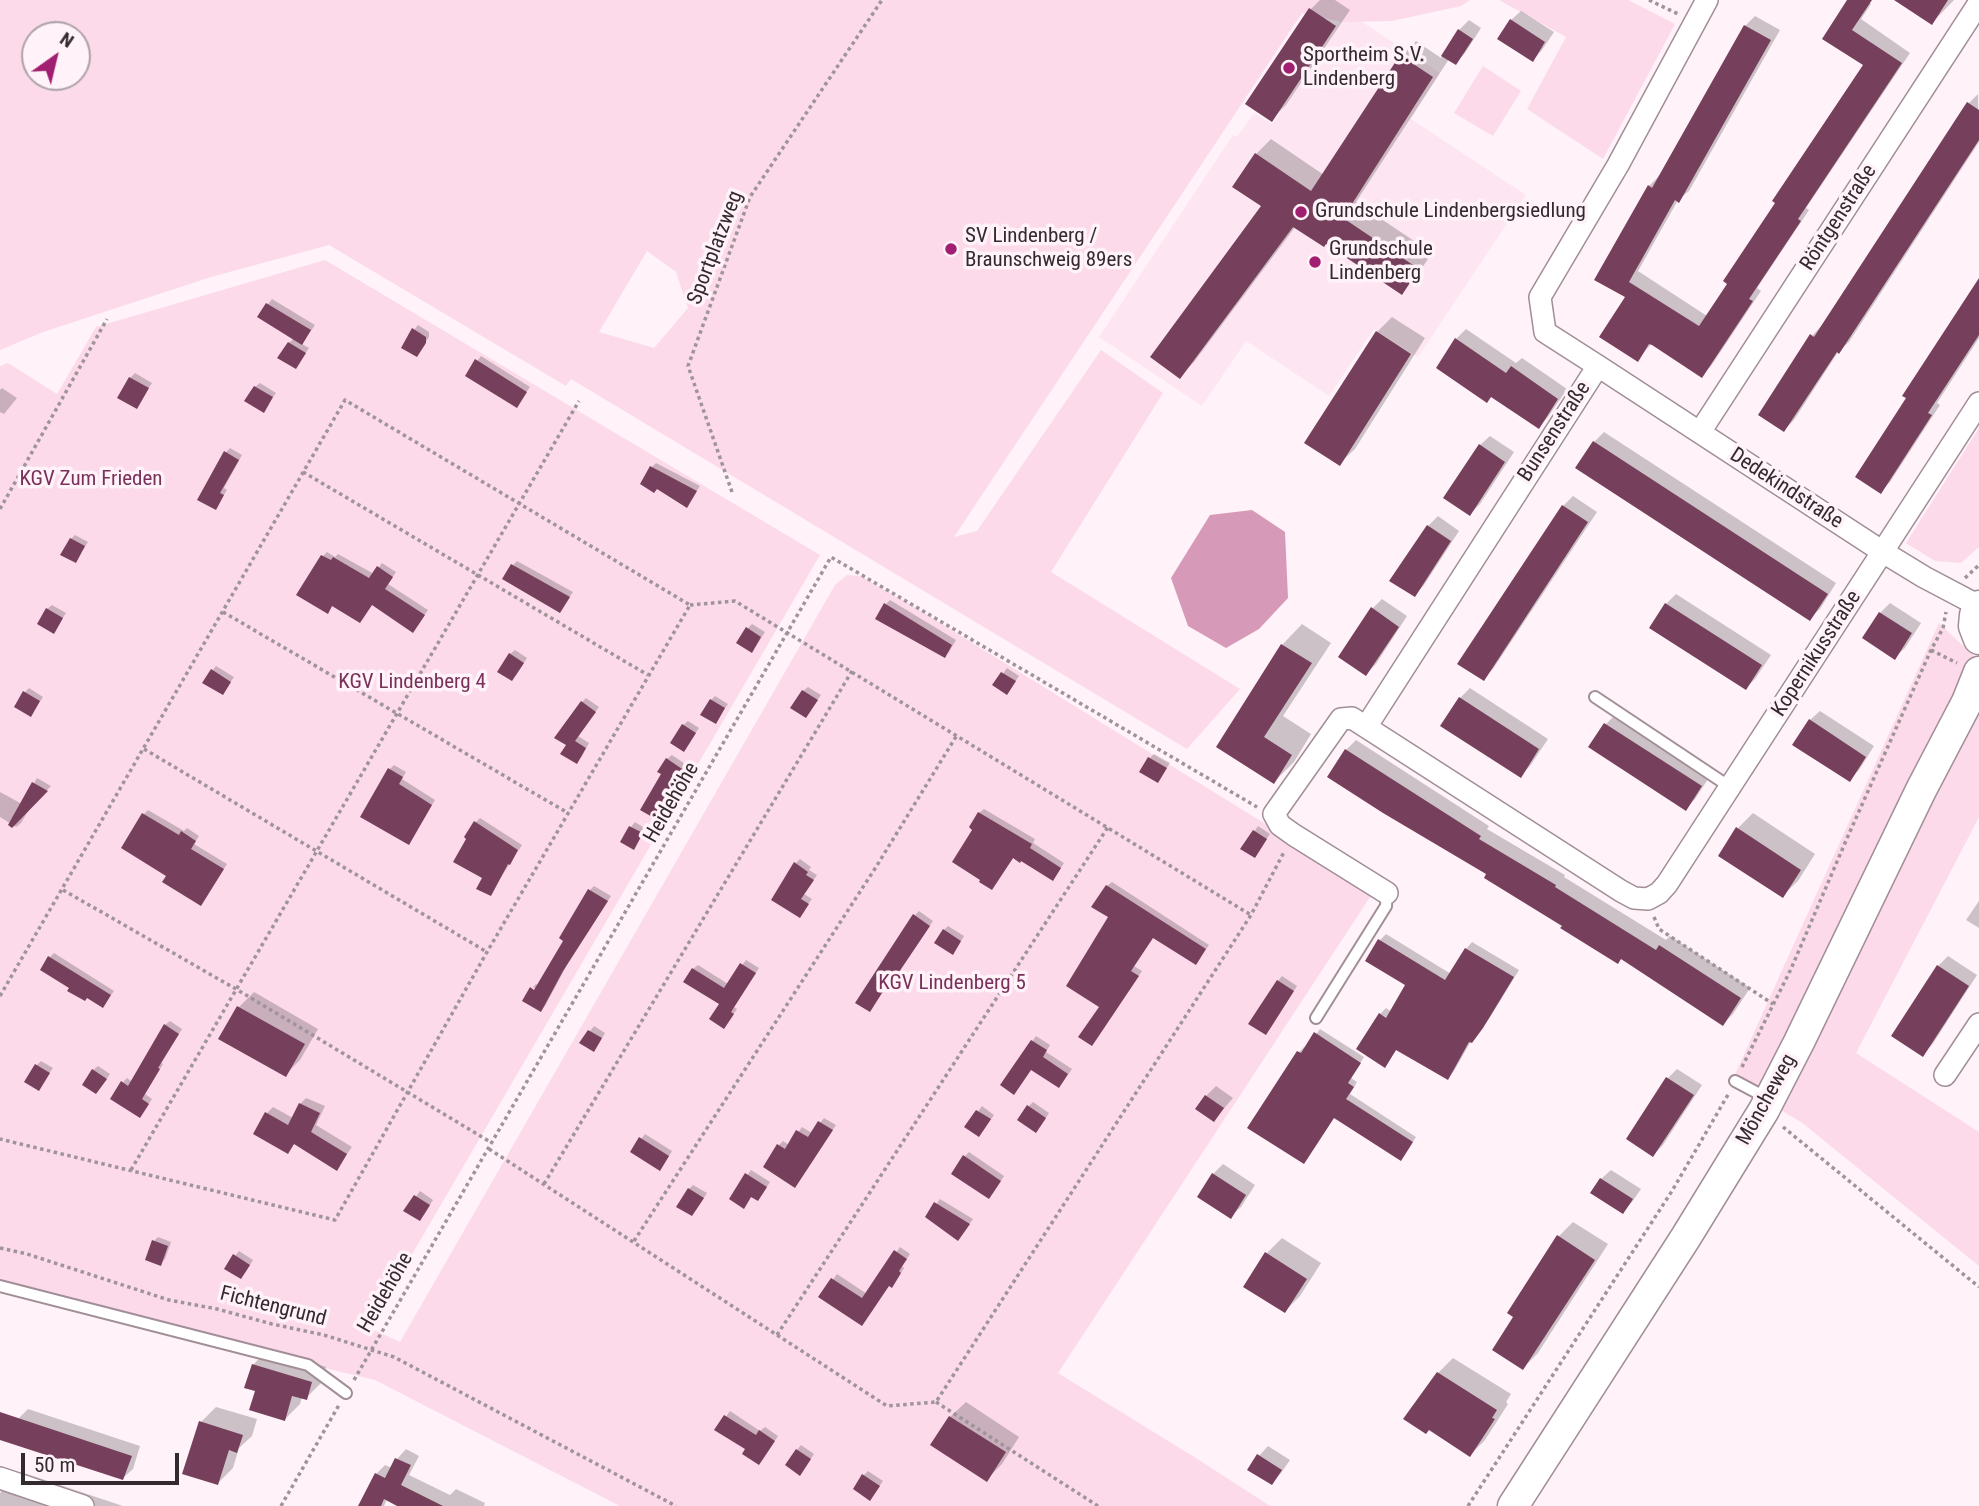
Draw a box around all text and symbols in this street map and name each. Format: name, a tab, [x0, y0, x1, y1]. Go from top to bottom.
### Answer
north arrow	[21, 21, 91, 91]
text: N	[56, 27, 78, 53]
place label: Sportheim S.V. Lindenberg	[1303, 43, 1425, 93]
marker: Sportheim S.V. Lindenberg	[1281, 60, 1297, 76]
street label: Röntgenstraße	[1795, 160, 1883, 276]
street label: Sportplatzweg	[683, 188, 749, 308]
place label: Grundschule Lindenbergsiedlung	[1315, 199, 1586, 225]
marker: Grundschule Lindenbergsiedlung	[1293, 204, 1309, 220]
place label: SV Lindenberg / Braunschweig 89ers	[965, 224, 1132, 274]
place label: Grundschule Lindenberg	[1329, 237, 1433, 287]
marker: SV Lindenberg / Braunschweig 89ers	[943, 241, 959, 257]
marker: Grundschule Lindenberg	[1307, 254, 1323, 270]
street label: Bunsenstraße	[1513, 377, 1597, 487]
street label: Dedekindstraße	[1725, 443, 1847, 535]
park label: KGV Zum Frieden	[19, 467, 163, 493]
street label: Kopernikusstraße	[1767, 586, 1867, 722]
park label: KGV Lindenberg 4	[338, 670, 486, 696]
street label: Heidehöhe	[639, 758, 705, 848]
park label: KGV Lindenberg 5	[878, 971, 1026, 997]
street label: Möncheweg	[1732, 1050, 1802, 1150]
street label: Heidehöhe	[353, 1248, 419, 1338]
street label: Fichtengrund	[217, 1282, 329, 1332]
scale bar	[24, 1440, 182, 1484]
text: 50 m	[34, 1453, 75, 1477]

